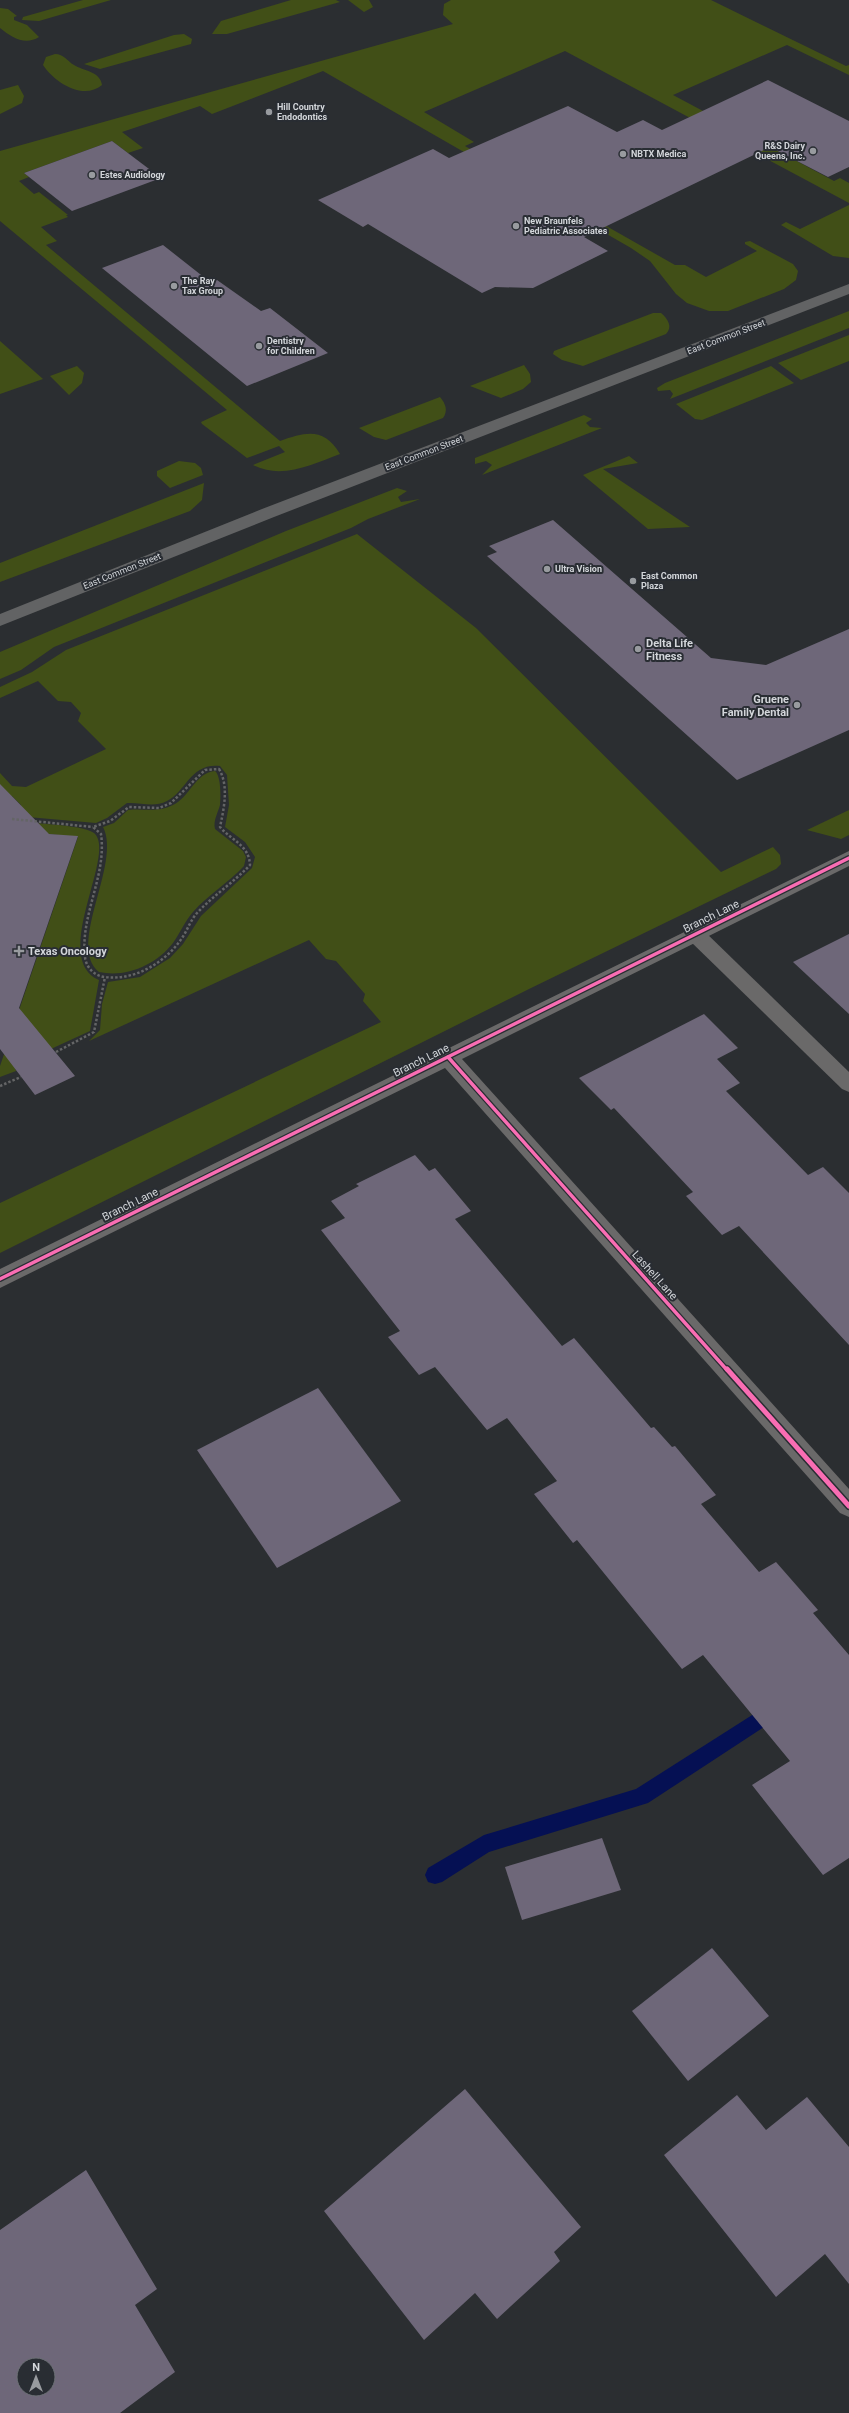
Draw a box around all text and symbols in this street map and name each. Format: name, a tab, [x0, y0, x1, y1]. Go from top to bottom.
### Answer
place label: Hill Country Endodontics	[277, 102, 328, 122]
marker: Hill Country Endodontics	[264, 107, 274, 117]
place label: R&S Dairy Queens, Inc.	[755, 141, 805, 161]
marker: R&S Dairy Queens, Inc.	[808, 146, 818, 156]
marker: NBTX Medica	[618, 149, 628, 159]
place label: NBTX Medica	[631, 149, 686, 159]
marker: Estes Audiology	[87, 170, 97, 180]
place label: Estes Audiology	[100, 170, 166, 180]
place label: New Braunfels Pediatric Associates	[524, 216, 608, 236]
marker: New Braunfels Pediatric Associates	[511, 221, 521, 231]
place label: The Ray Tax Group	[182, 276, 223, 296]
marker: The Ray Tax Group	[169, 281, 179, 291]
street label: East Common Street	[686, 317, 766, 356]
place label: Dentistry for Children	[267, 336, 315, 356]
marker: Dentistry for Children	[254, 341, 264, 351]
street label: East Common Street	[384, 433, 464, 472]
street label: East Common Street	[82, 551, 162, 591]
marker: Ultra Vision	[542, 564, 552, 574]
place label: Ultra Vision	[555, 564, 602, 574]
place label: East Common Plaza	[641, 571, 697, 591]
marker: East Common Plaza	[628, 576, 638, 586]
place label: Delta Life Fitness	[646, 637, 693, 663]
marker: Delta Life Fitness	[633, 644, 643, 654]
place label: Gruene Family Dental	[722, 693, 789, 719]
marker: Gruene Family Dental	[792, 700, 802, 710]
street label: Branch Lane	[681, 897, 742, 936]
marker: Texas Oncology	[13, 945, 25, 957]
place label: Texas Oncology	[28, 945, 107, 958]
street label: Branch Lane	[391, 1041, 452, 1080]
street label: Branch Lane	[100, 1185, 161, 1224]
street label: Lashell Lane	[629, 1248, 680, 1303]
north arrow	[16, 2357, 56, 2397]
text: N	[32, 2361, 40, 2374]

